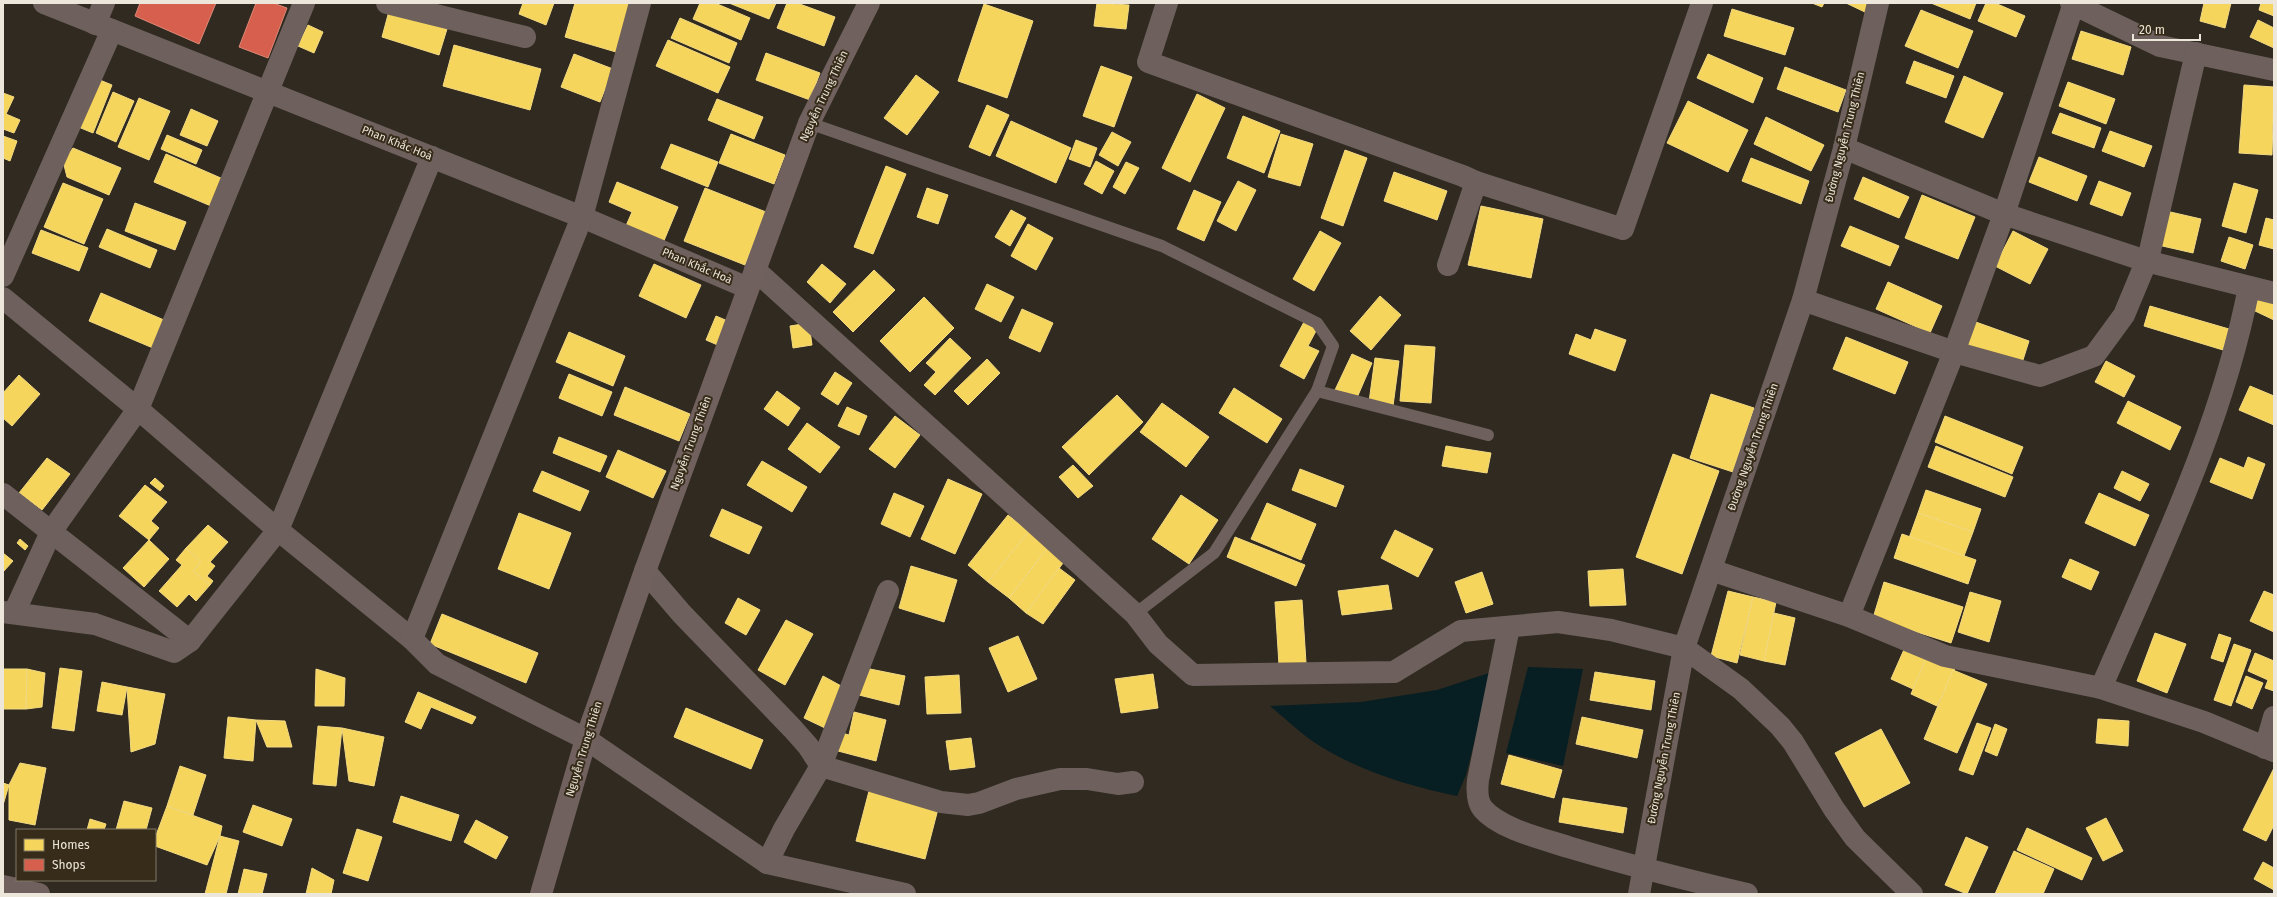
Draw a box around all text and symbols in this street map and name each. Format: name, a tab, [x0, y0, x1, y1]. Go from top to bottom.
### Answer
scale bar	[2133, 16, 2200, 42]
text: 20 m	[2139, 23, 2165, 37]
street label: Nguyễn Trung Thiên	[797, 48, 851, 144]
street label: Đường Nguyễn Trung Thiên	[1822, 70, 1868, 204]
street label: Phan Khắc Hoà	[360, 122, 435, 163]
street label: Phan Khắc Hoà	[660, 244, 734, 287]
street label: Đường Nguyễn Trung Thiên	[1725, 381, 1781, 513]
street label: Nguyễn Trung Thiên	[668, 394, 714, 492]
street label: Đường Nguyễn Trung Thiên	[1645, 691, 1683, 825]
street label: Nguyễn Trung Thiên	[563, 700, 605, 798]
legend	[16, 829, 156, 881]
text: Homes	[52, 838, 90, 852]
text: Shops	[52, 858, 86, 872]

